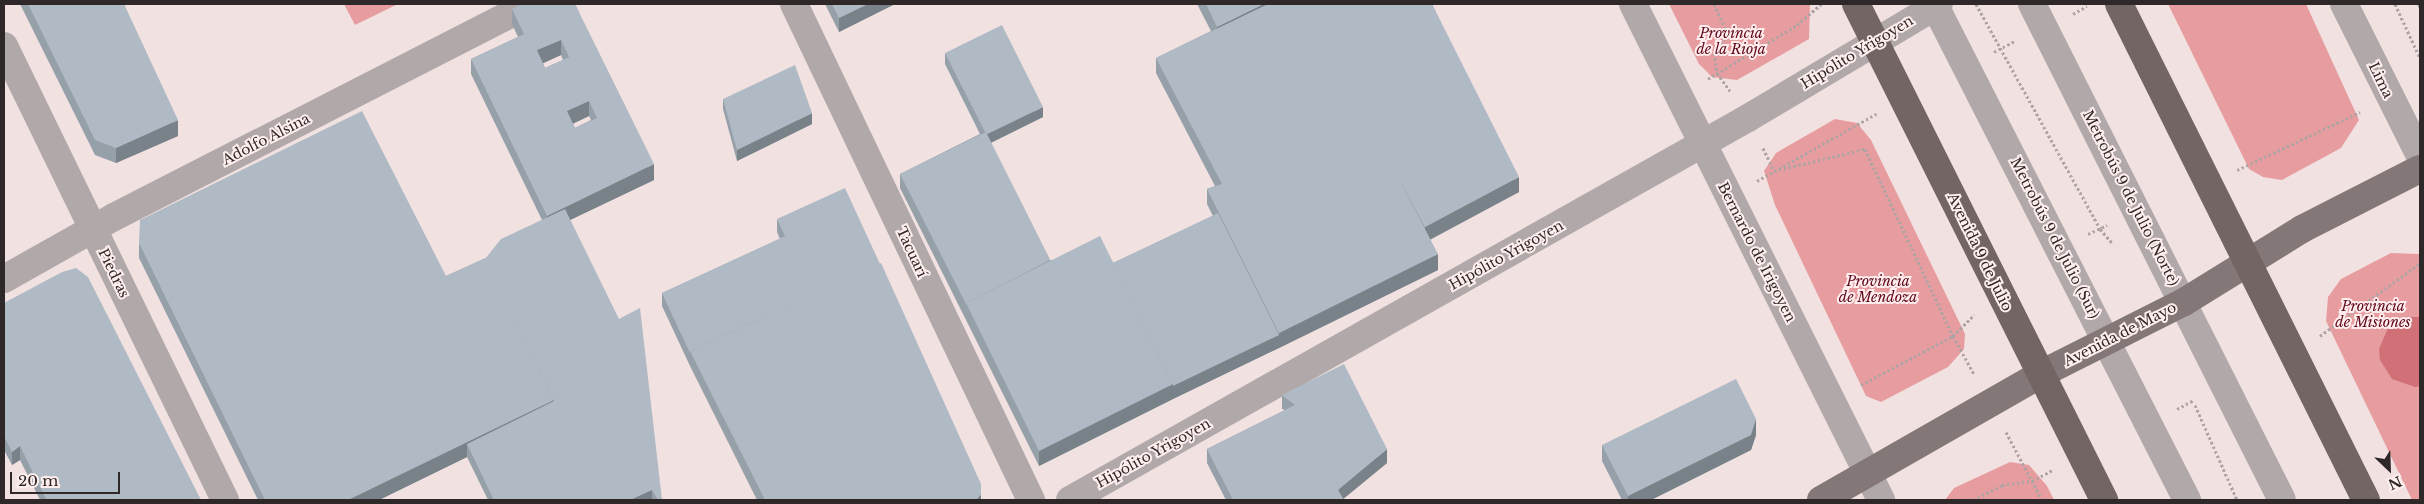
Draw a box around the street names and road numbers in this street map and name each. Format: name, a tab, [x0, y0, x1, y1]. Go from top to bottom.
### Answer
street label: Hipólito Yrigoyen	[1798, 12, 1916, 92]
street label: Lima	[2365, 59, 2397, 101]
street label: Metrobús 9 de Julio (Norte)	[2079, 107, 2183, 289]
street label: Adolfo Alsina	[219, 110, 313, 168]
street label: Metrobús 9 de Julio (Sur)	[2007, 155, 2103, 321]
street label: Bernardo de Irigoyen	[1714, 179, 1800, 325]
street label: Avenida 9 de Julio	[1944, 190, 2016, 314]
street label: Hipólito Yrigoyen	[1446, 217, 1566, 293]
street label: Tacuarí	[893, 224, 931, 280]
street label: Piedras	[95, 246, 133, 300]
street label: Avenida de Mayo	[2061, 298, 2179, 370]
street label: Hipólito Yrigoyen	[1093, 415, 1213, 491]

